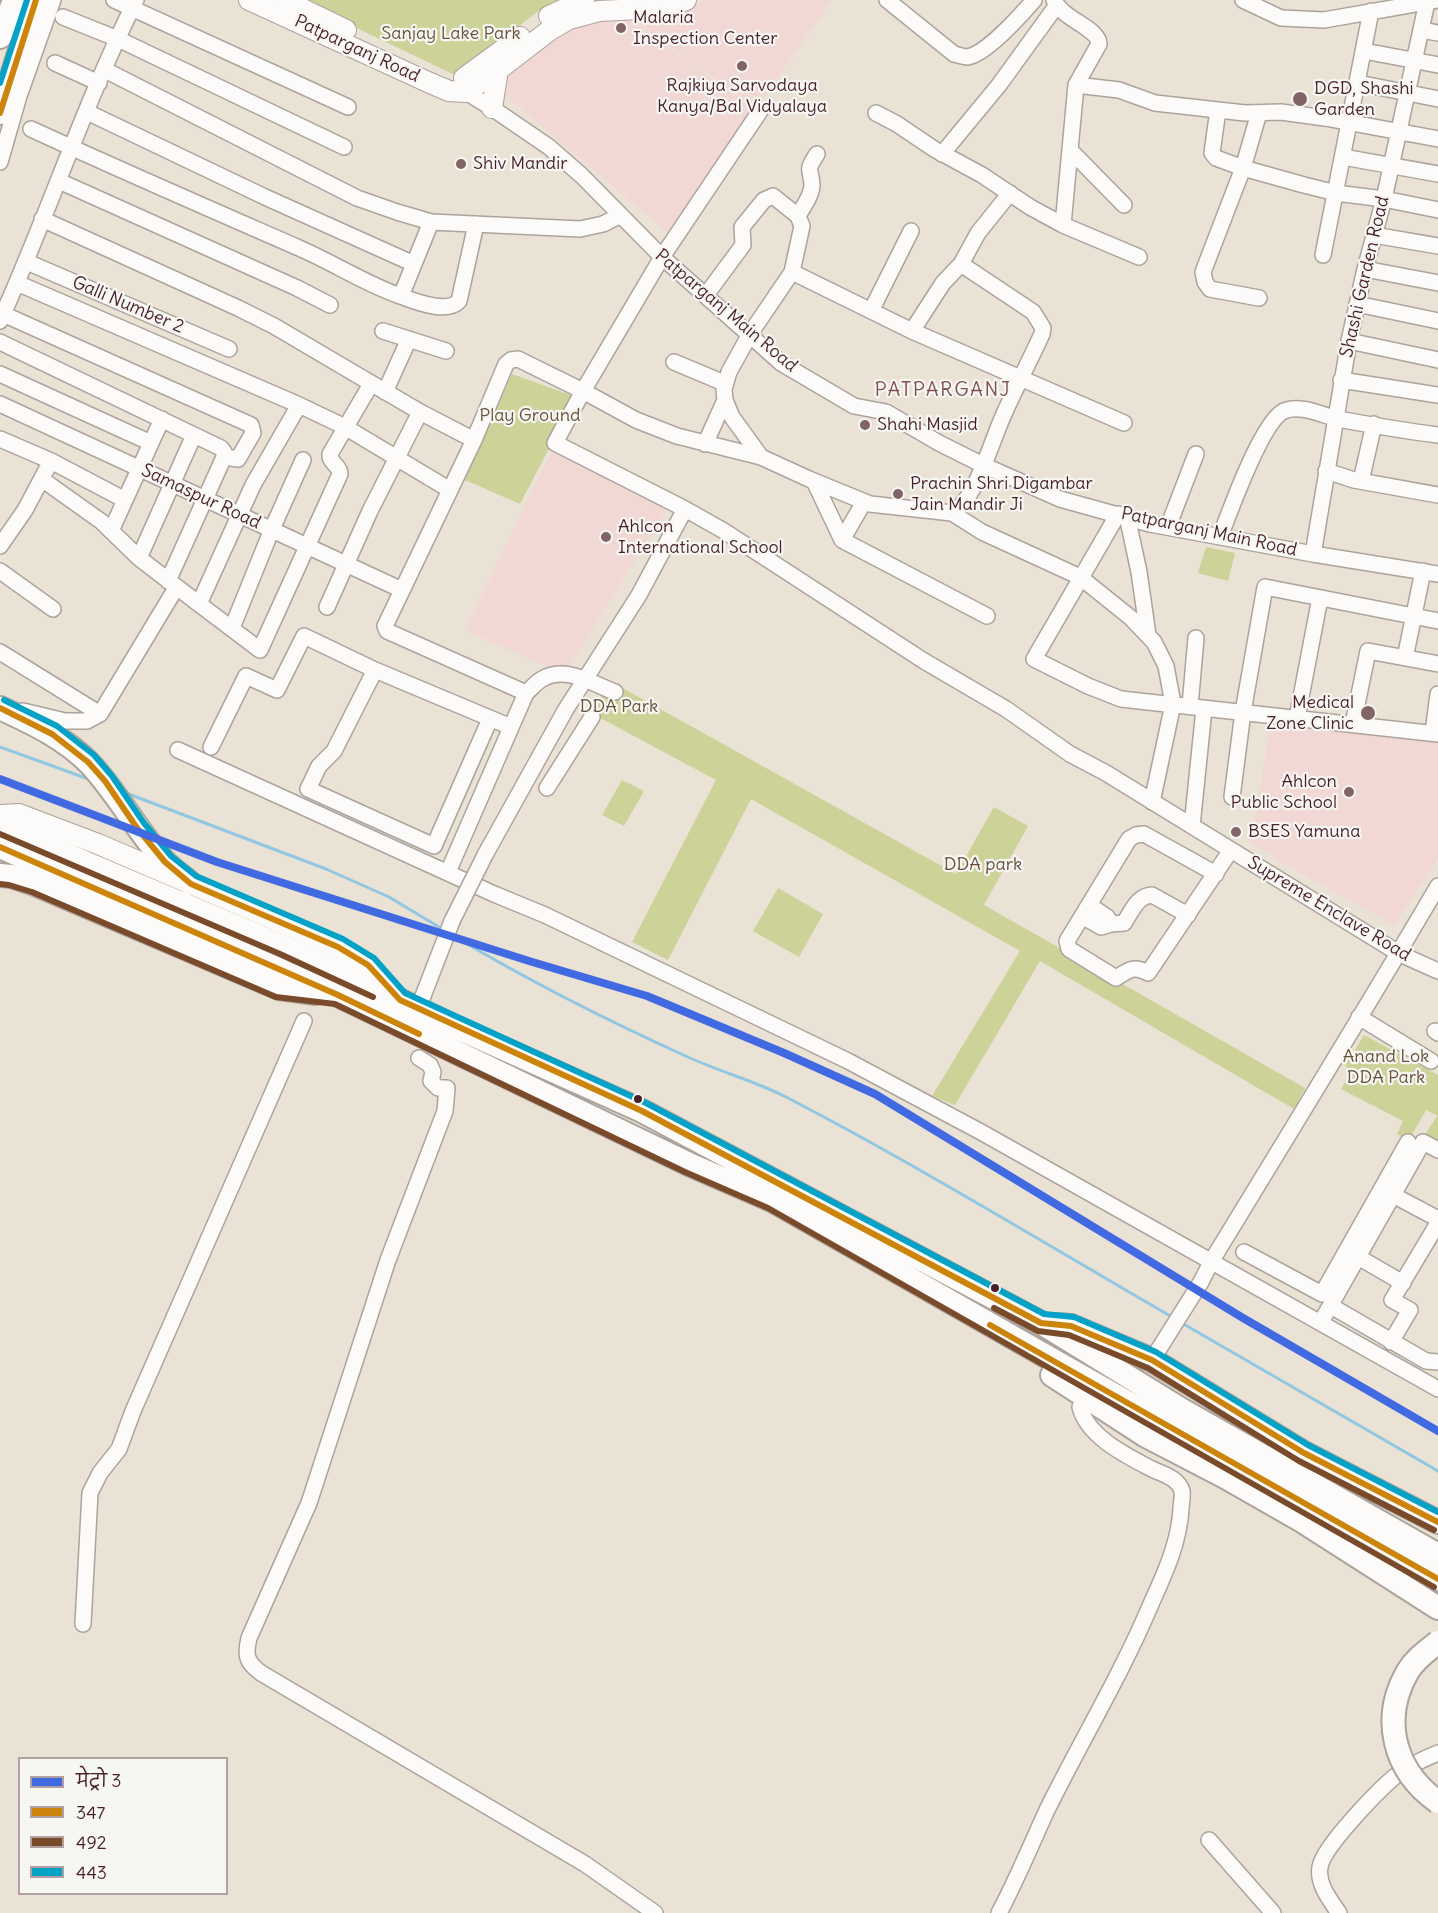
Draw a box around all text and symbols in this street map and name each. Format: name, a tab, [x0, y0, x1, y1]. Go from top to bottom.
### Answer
place label: Malaria Inspection Center	[633, 7, 778, 50]
street label: Patparganj Road	[291, 11, 423, 87]
marker: Malaria Inspection Center	[614, 21, 628, 35]
park label: Sanjay Lake Park	[381, 23, 521, 45]
marker: Rajkiya Sarvodaya Kanya/Bal Vidyalaya	[735, 59, 749, 73]
place label: Rajkiya Sarvodaya Kanya/Bal Vidyalaya	[657, 75, 827, 118]
place label: DGD, Shashi Garden	[1314, 78, 1414, 121]
marker: DGD, Shashi Garden	[1291, 90, 1309, 108]
place label: Shiv Mandir	[473, 153, 568, 175]
marker: Shiv Mandir	[454, 157, 468, 171]
street label: Shashi Garden Road	[1336, 194, 1394, 360]
street label: Patparganj Main Road	[650, 245, 802, 377]
street label: Galli Number 2	[69, 272, 187, 338]
district label: PATPARGANJ	[874, 378, 1012, 402]
park label: Play Ground	[479, 405, 581, 427]
place label: Shahi Masjid	[877, 414, 978, 436]
marker: Shahi Masjid	[858, 418, 872, 432]
street label: Samaspur Road	[138, 460, 264, 534]
place label: Prachin Shri Digambar Jain Mandir Ji	[910, 473, 1093, 516]
marker: Prachin Shri Digambar Jain Mandir Ji	[891, 487, 905, 501]
street label: Patparganj Main Road	[1119, 503, 1299, 561]
place label: Ahlcon International School	[618, 516, 783, 558]
marker: Ahlcon International School	[599, 530, 613, 544]
place label: Medical Zone Clinic	[1266, 692, 1354, 734]
park label: DDA Park	[580, 696, 658, 718]
marker: Medical Zone Clinic	[1359, 704, 1377, 722]
place label: Ahlcon Public School	[1230, 771, 1337, 814]
marker: Ahlcon Public School	[1342, 785, 1356, 799]
place label: BSES Yamuna	[1248, 821, 1360, 843]
marker: BSES Yamuna	[1229, 825, 1243, 839]
street label: Supreme Enclave Road	[1244, 852, 1414, 966]
park label: DDA park	[944, 854, 1022, 876]
park label: Anand Lok DDA Park	[1343, 1046, 1429, 1088]
unlabelled marker	[632, 1093, 644, 1105]
unlabelled marker	[989, 1282, 1001, 1294]
legend	[18, 1757, 228, 1895]
text: मेट्रो 3	[76, 1769, 121, 1792]
text: 347	[76, 1801, 105, 1824]
text: 492	[76, 1831, 107, 1854]
text: 443	[76, 1861, 107, 1884]

